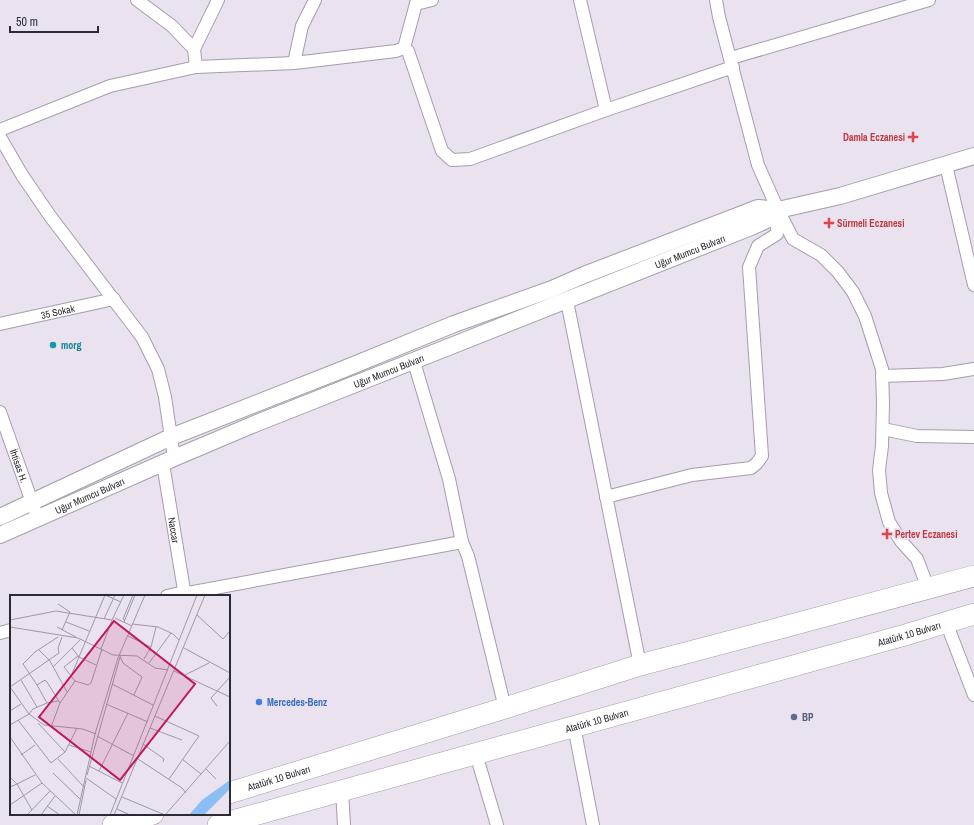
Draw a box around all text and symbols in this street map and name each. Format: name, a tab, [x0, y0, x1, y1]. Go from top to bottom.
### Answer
scale bar	[10, 8, 98, 34]
text: 50 m	[16, 14, 38, 30]
place label: Damla Eczanesi	[843, 131, 905, 144]
marker: Damla Eczanesi	[908, 132, 918, 142]
place label: Sürmeli Eczanesi	[837, 217, 904, 230]
marker: Sürmeli Eczanesi	[824, 218, 834, 228]
street label: Uğur Mumcu Bulvarı	[653, 232, 727, 272]
street label: 35 Sokak	[40, 302, 77, 322]
place label: morg	[61, 339, 82, 352]
marker: morg	[48, 340, 58, 350]
street label: Uğur Mumcu Bulvarı	[352, 351, 426, 391]
street label: İhtisas H.	[7, 447, 31, 484]
street label: Uğur Mumcu Bulvarı	[53, 475, 127, 517]
street label: Naccar	[165, 516, 182, 544]
place label: Pertev Eczanesi	[895, 528, 957, 541]
marker: Pertev Eczanesi	[882, 529, 892, 539]
inset map	[10, 595, 230, 815]
street label: Atatürk 10 Bulvarı	[875, 619, 942, 650]
place label: Mercedes-Benz	[267, 696, 327, 709]
marker: Mercedes-Benz	[254, 697, 264, 707]
street label: Atatürk 10 Bulvarı	[563, 706, 630, 736]
place label: BP	[802, 711, 814, 724]
marker: BP	[789, 712, 799, 722]
street label: Atatürk 10 Bulvarı	[245, 762, 312, 794]

